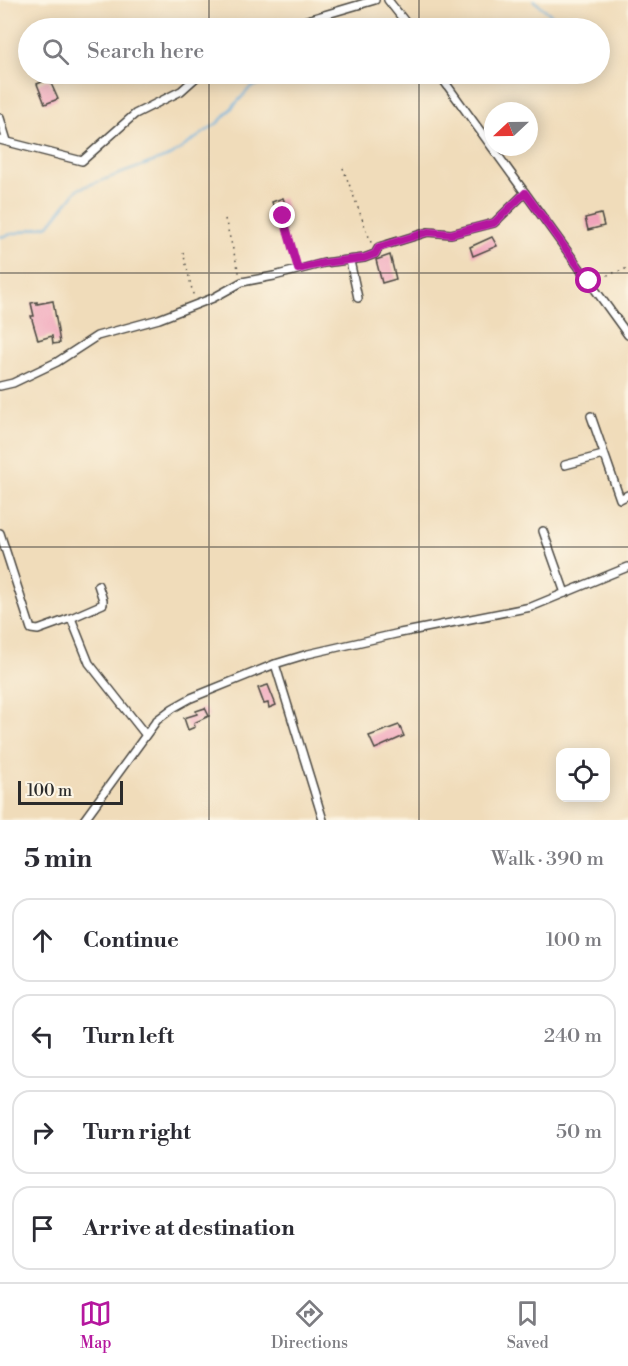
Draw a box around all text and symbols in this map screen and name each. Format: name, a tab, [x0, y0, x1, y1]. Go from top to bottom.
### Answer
search box	[18, 18, 610, 84]
icon: search	[39, 35, 72, 68]
text: Search here	[87, 38, 204, 65]
north arrow	[484, 102, 538, 156]
route end	[269, 202, 295, 228]
route start	[575, 267, 601, 293]
map controls	[556, 748, 610, 802]
button: locate	[556, 748, 610, 802]
scale bar	[18, 778, 123, 806]
text: 100 m	[27, 781, 72, 801]
text: 5 min	[24, 843, 92, 875]
text: Walk · 390 m	[491, 847, 604, 872]
icon: ahead	[26, 924, 59, 957]
text: Continue	[83, 927, 179, 954]
text: 100 m	[546, 928, 602, 953]
icon: left	[26, 1020, 59, 1053]
text: Turn left	[83, 1023, 174, 1050]
text: 240 m	[544, 1024, 602, 1049]
icon: right	[26, 1116, 59, 1149]
text: Turn right	[83, 1119, 191, 1146]
text: 50 m	[556, 1120, 602, 1145]
icon: arrive	[26, 1212, 59, 1245]
text: Arrive at destination	[83, 1215, 295, 1242]
tab: Map	[79, 1297, 112, 1353]
tab: Directions	[271, 1297, 348, 1353]
tab: Saved	[507, 1297, 549, 1353]

